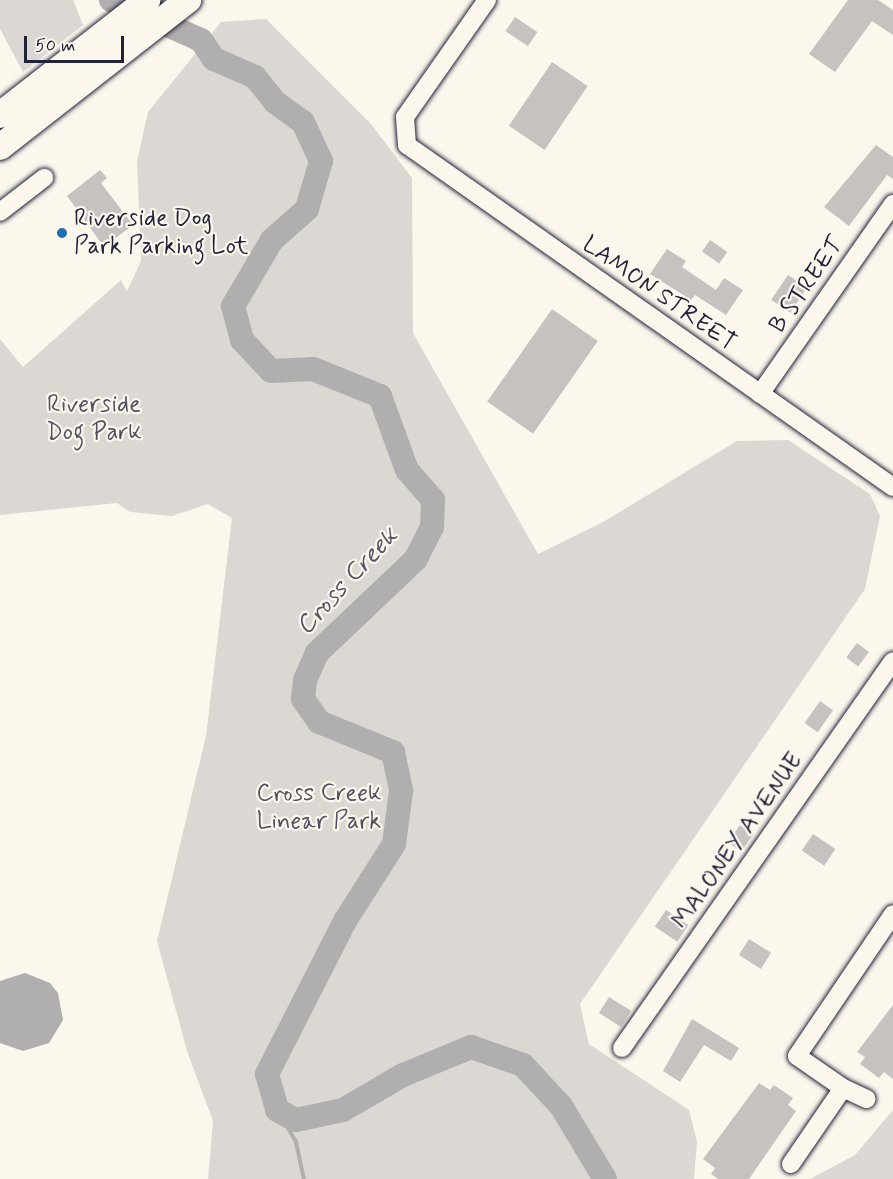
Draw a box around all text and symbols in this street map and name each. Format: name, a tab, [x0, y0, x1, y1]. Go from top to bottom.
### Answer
scale bar	[27, 24, 128, 62]
text: 50 m	[35, 34, 75, 58]
place label: Riverside Dog Park Parking Lot	[74, 205, 244, 261]
marker: Riverside Dog Park Parking Lot	[55, 226, 69, 240]
street label: LAMON STREET	[577, 230, 741, 358]
street label: B STREET	[763, 231, 851, 339]
park label: Riverside Dog Park	[47, 391, 141, 447]
water label: Cross Creek	[291, 522, 405, 642]
street label: MALONEY AVENUE	[666, 747, 810, 935]
park label: Cross Creek Linear Park	[257, 780, 381, 836]

